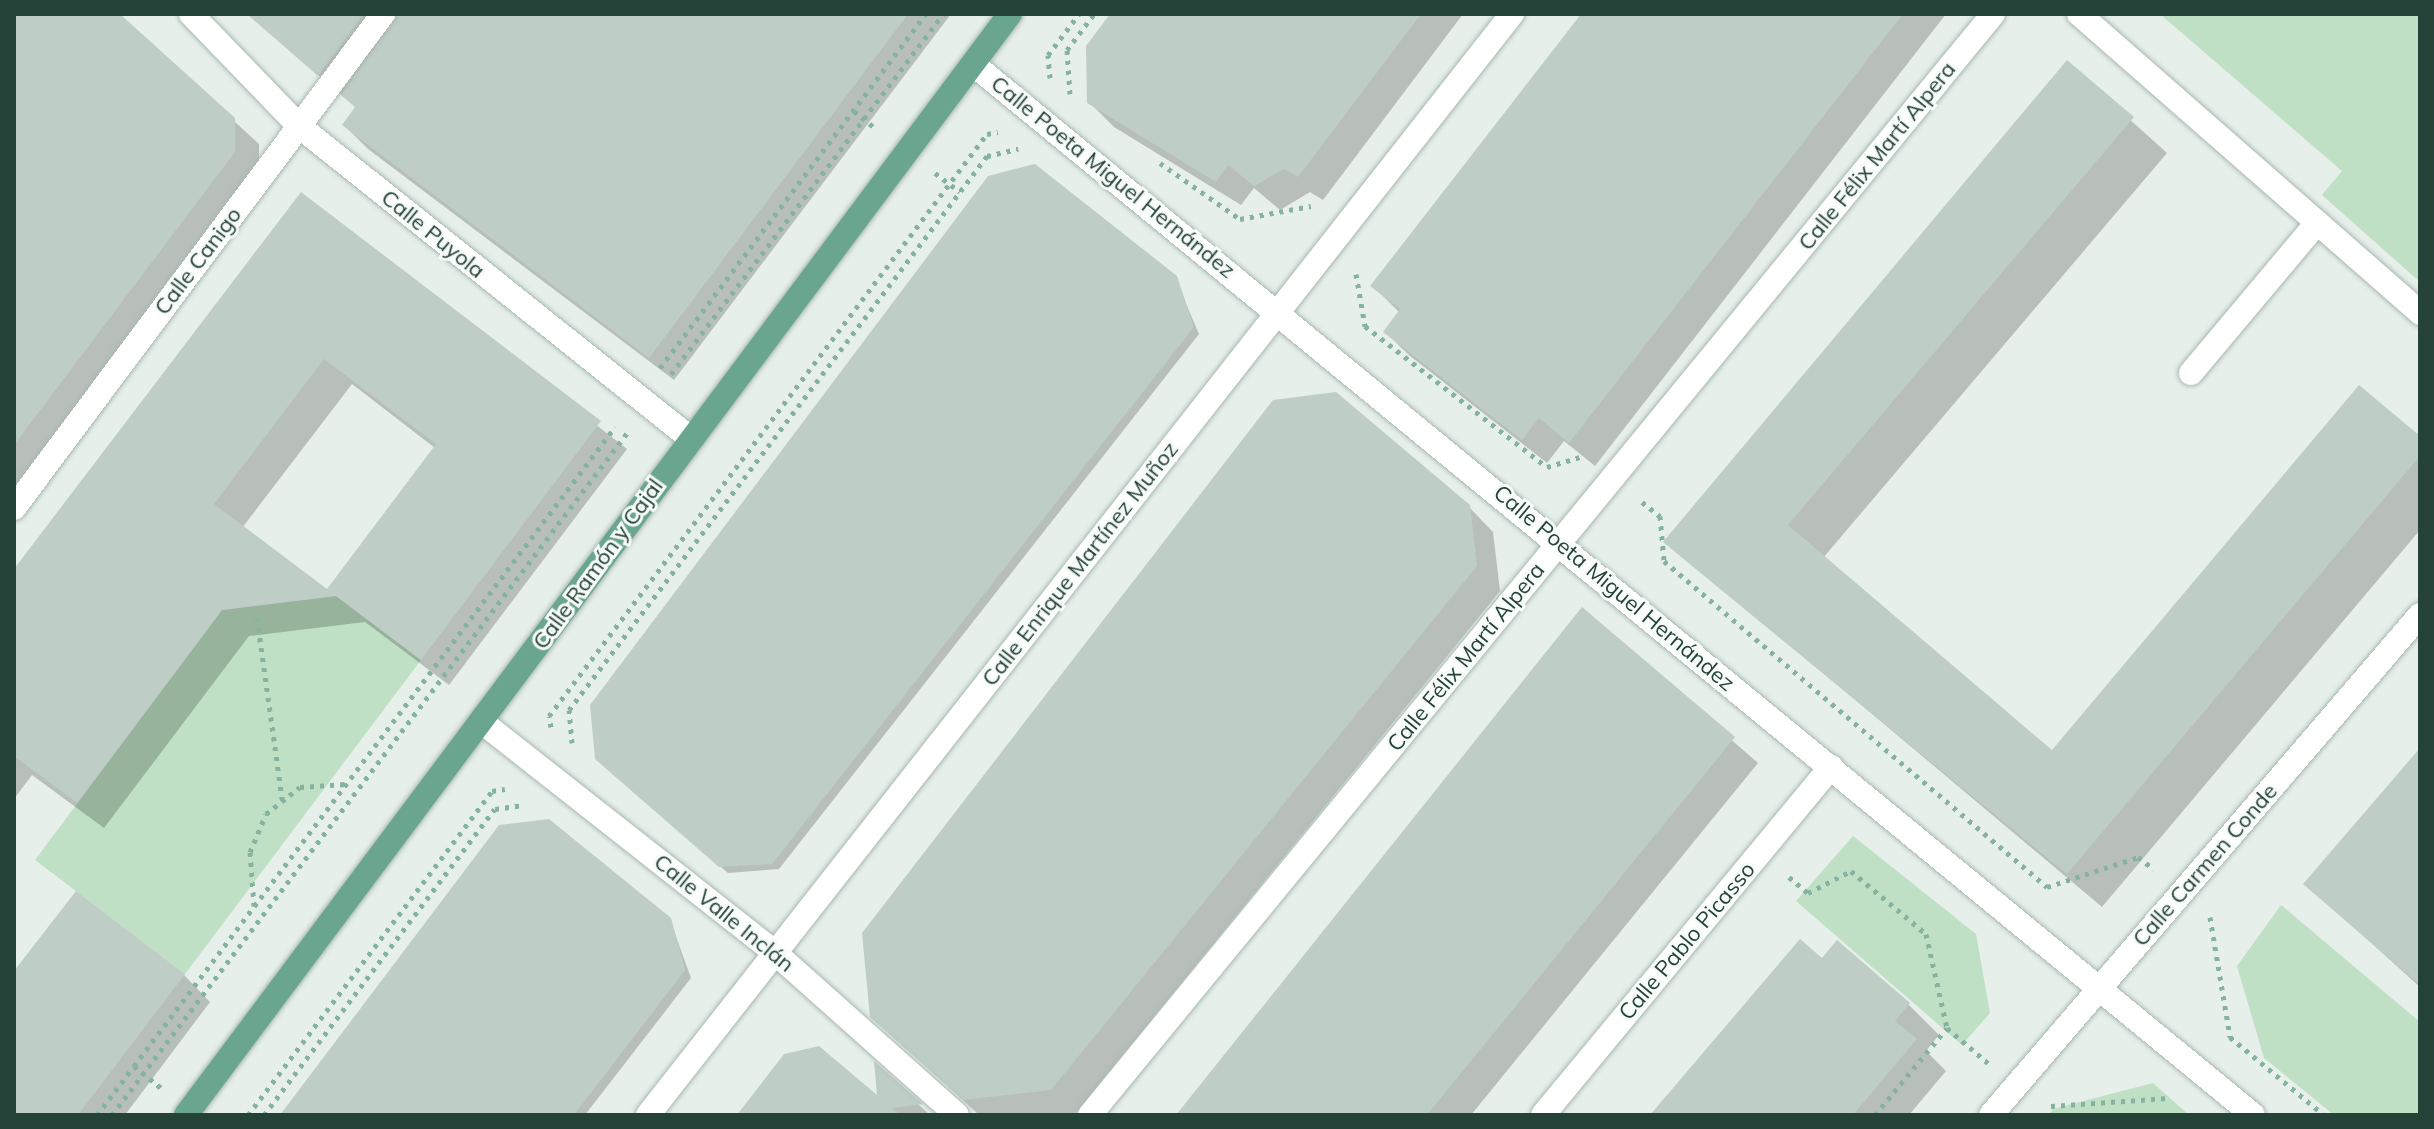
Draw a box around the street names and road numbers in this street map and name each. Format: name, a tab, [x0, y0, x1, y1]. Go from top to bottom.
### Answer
street label: Calle Félix Martí Alpera	[1793, 56, 1961, 256]
street label: Calle Poeta Miguel Hernández	[986, 70, 1240, 284]
street label: Calle Puyola	[376, 184, 490, 284]
street label: Calle Canigo	[149, 202, 247, 320]
street label: Calle Enrique Martínez Muñoz	[976, 437, 1184, 691]
street label: Calle Ramón y Cajal	[527, 474, 669, 654]
street label: Calle Poeta Miguel Hernández	[1488, 479, 1740, 697]
street label: Calle Félix Martí Alpera	[1382, 557, 1550, 757]
street label: Calle Carmen Conde	[2127, 778, 2283, 952]
street label: Calle Valle Inclán	[649, 849, 799, 977]
street label: Calle Pablo Picasso	[1613, 857, 1761, 1025]

